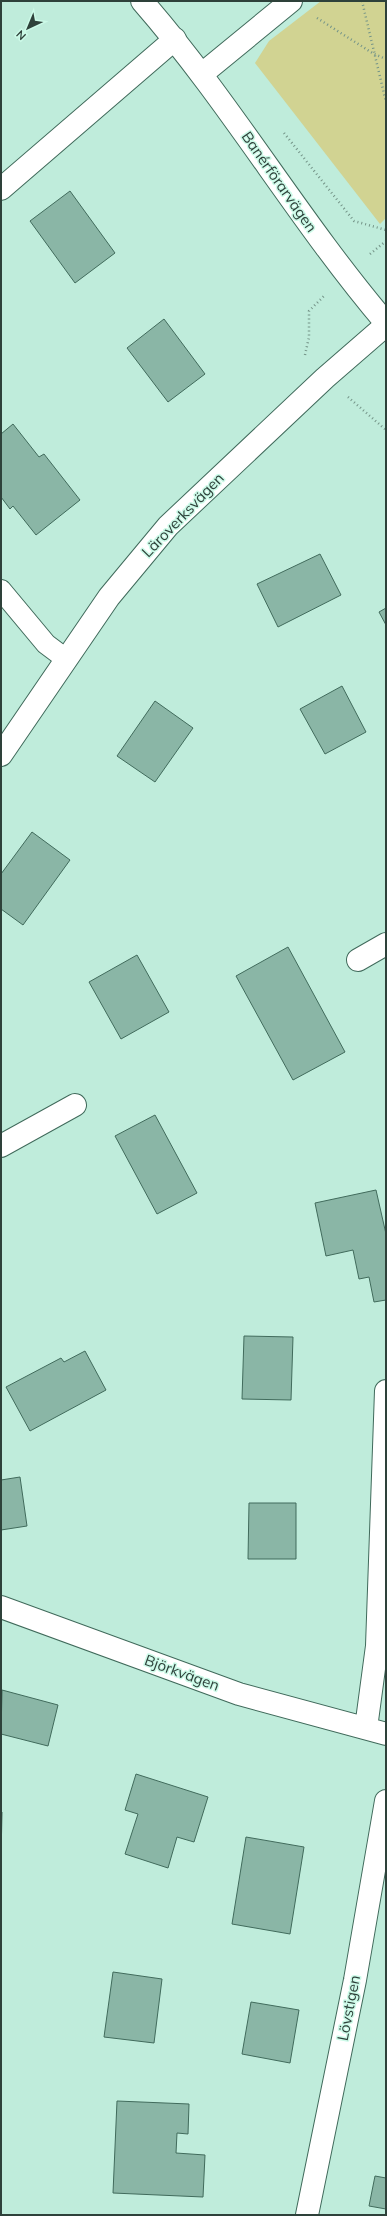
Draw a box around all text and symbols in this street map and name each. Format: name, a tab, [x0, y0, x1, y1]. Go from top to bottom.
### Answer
north arrow	[8, 8, 48, 48]
text: N	[13, 27, 29, 43]
street label: Banérförarvägen	[238, 128, 321, 236]
street label: Läroverksvägen	[138, 468, 228, 561]
street label: Björkvägen	[142, 1650, 222, 1695]
street label: Lövstigen	[333, 1973, 364, 2042]

